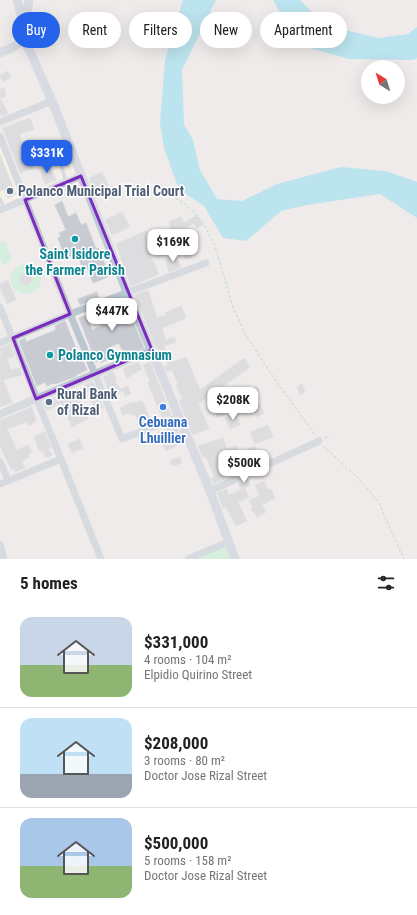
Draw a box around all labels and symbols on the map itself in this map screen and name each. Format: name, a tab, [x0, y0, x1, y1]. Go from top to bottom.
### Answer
north arrow	[361, 60, 405, 104]
pin: $331K	[19, 140, 75, 174]
place label: Polanco Municipal Trial Court	[18, 183, 184, 199]
marker: Polanco Municipal Trial Court	[5, 186, 15, 196]
pin: $169K	[145, 229, 201, 263]
marker: Saint Isidore the Farmer Parish	[70, 234, 80, 244]
place label: Saint Isidore the Farmer Parish	[25, 246, 125, 278]
pin: $447K	[84, 298, 140, 332]
place label: Polanco Gymnasium	[58, 347, 172, 363]
marker: Polanco Gymnasium	[45, 350, 55, 360]
place label: Rural Bank of Rizal	[57, 386, 118, 418]
pin: $208K	[205, 387, 261, 421]
marker: Rural Bank of Rizal	[44, 397, 54, 407]
marker: Cebuana Lhuillier	[158, 402, 168, 412]
place label: Cebuana Lhuillier	[139, 414, 188, 446]
pin: $500K	[216, 450, 272, 484]

